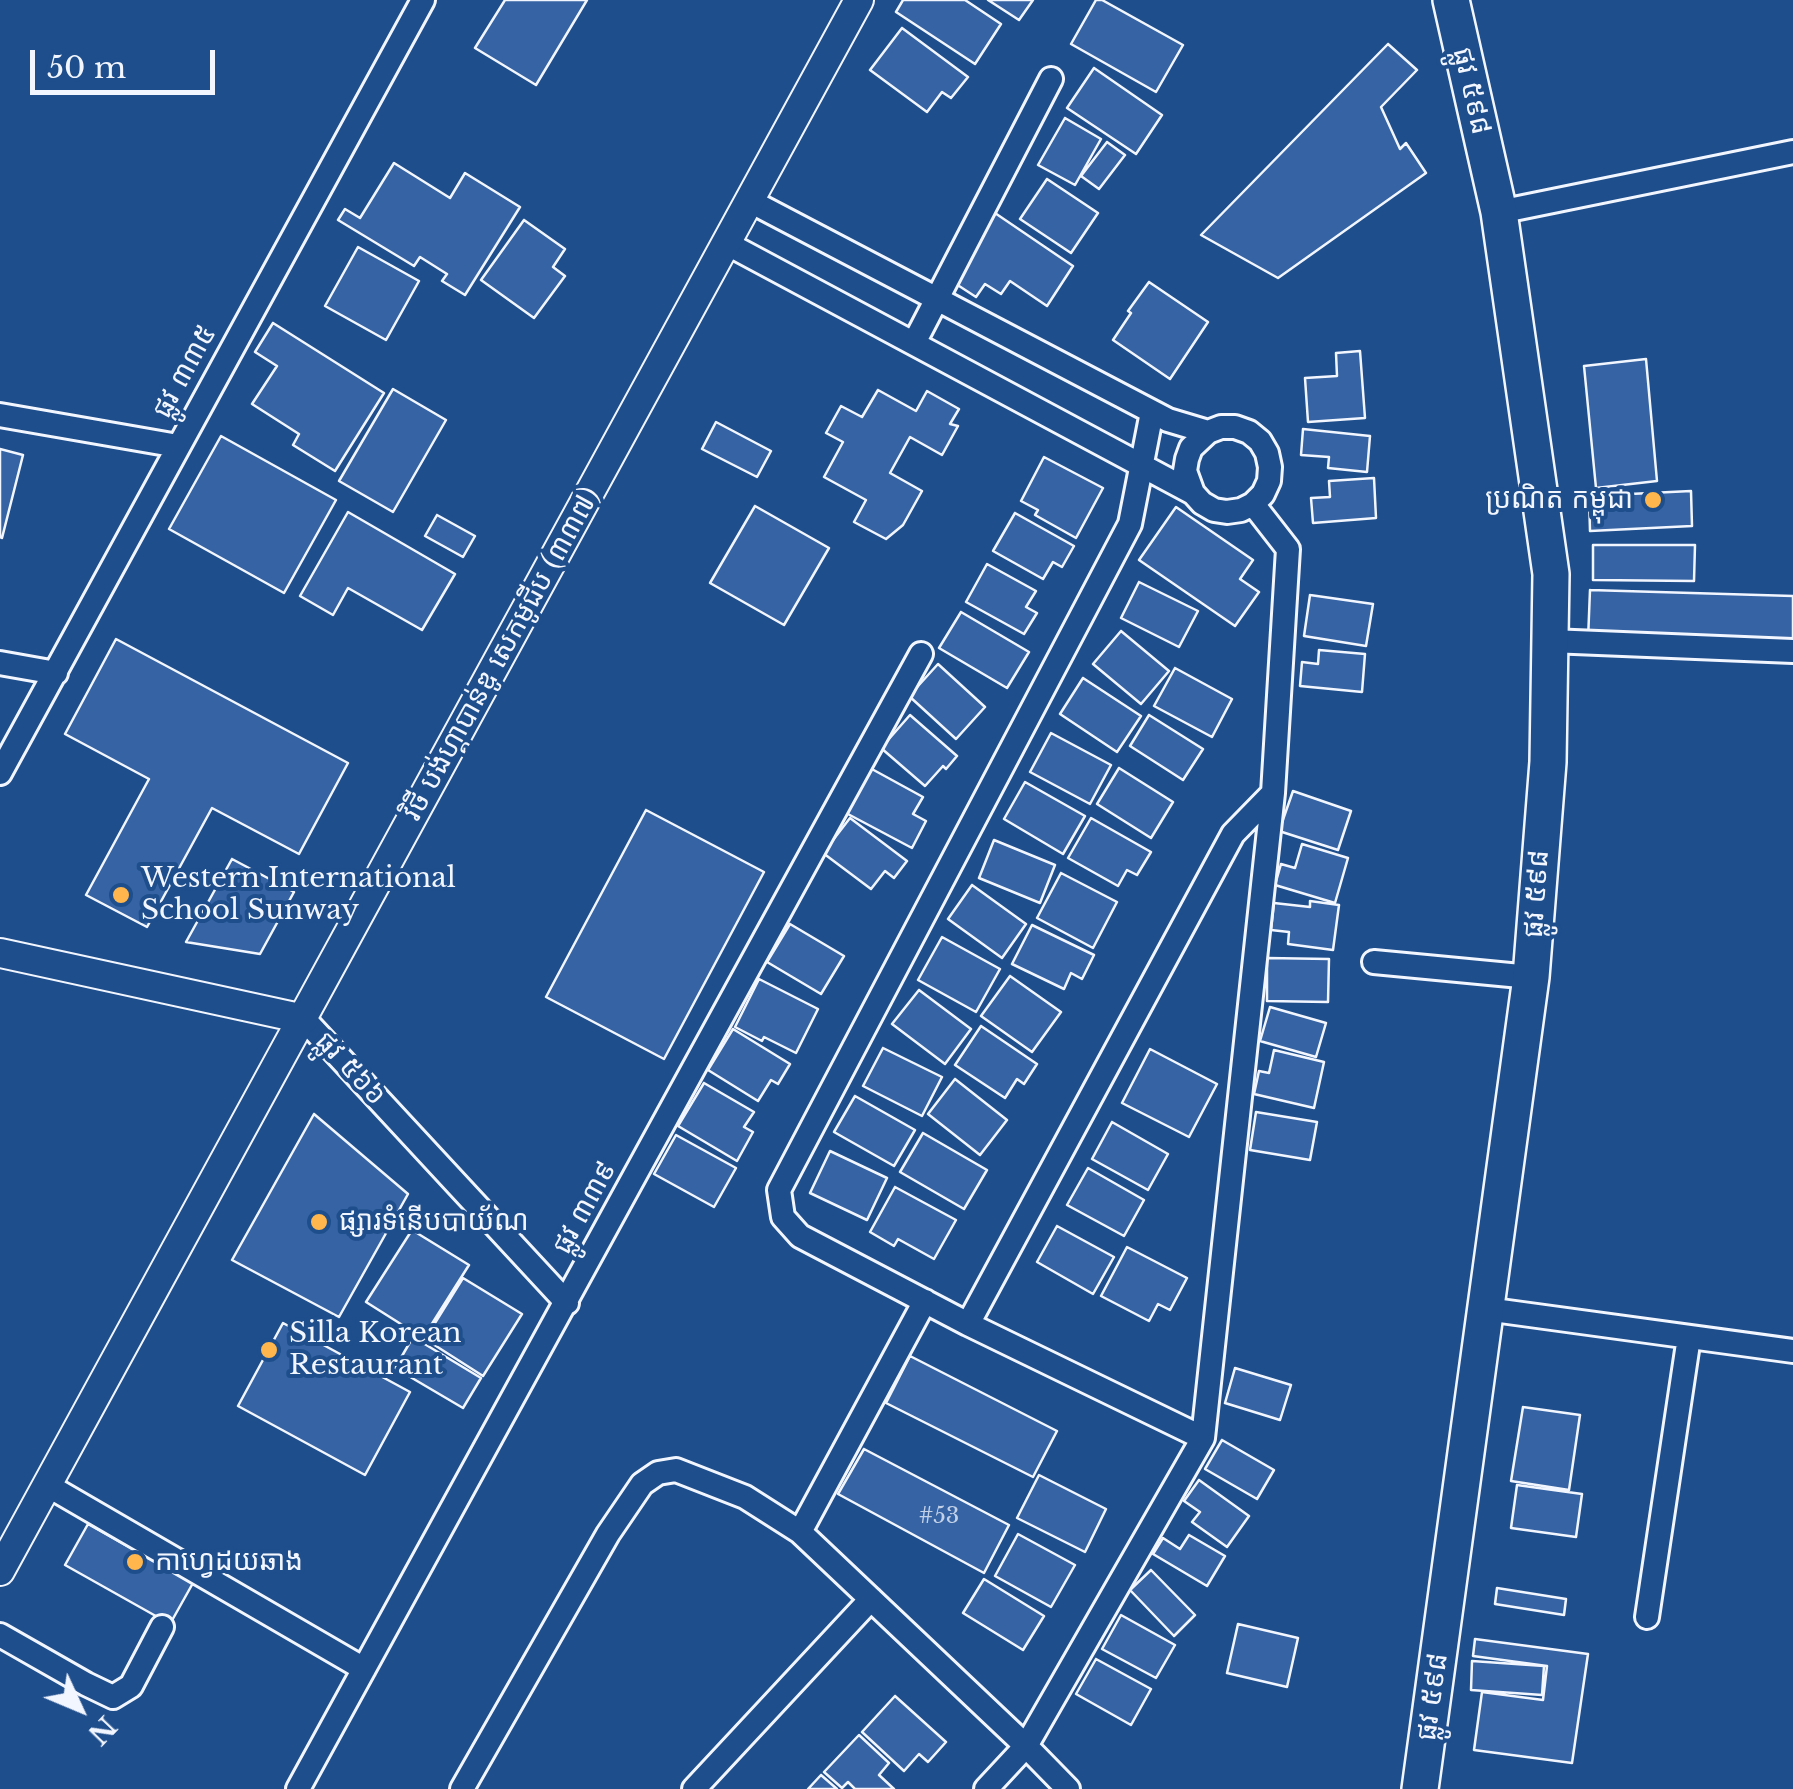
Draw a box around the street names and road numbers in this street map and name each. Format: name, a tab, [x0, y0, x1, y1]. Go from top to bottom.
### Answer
street label: ផ្លូវ ៥៩៨	[1445, 44, 1497, 138]
street label: ផ្លូវ ៣៣៥	[146, 320, 224, 424]
street label: វិថី បង់ហ្គាបាន់ឌូ សេកមូជីប (៣៣៧)	[396, 481, 608, 827]
street label: ផ្លូវ ៥៩៨	[1517, 849, 1557, 939]
street label: ផ្លូវ ៥៦៦	[308, 1025, 392, 1113]
street label: ផ្លូវ ៣៣៩	[546, 1156, 624, 1260]
street label: ផ្លូវ ៥៩៨	[1410, 1651, 1456, 1743]

